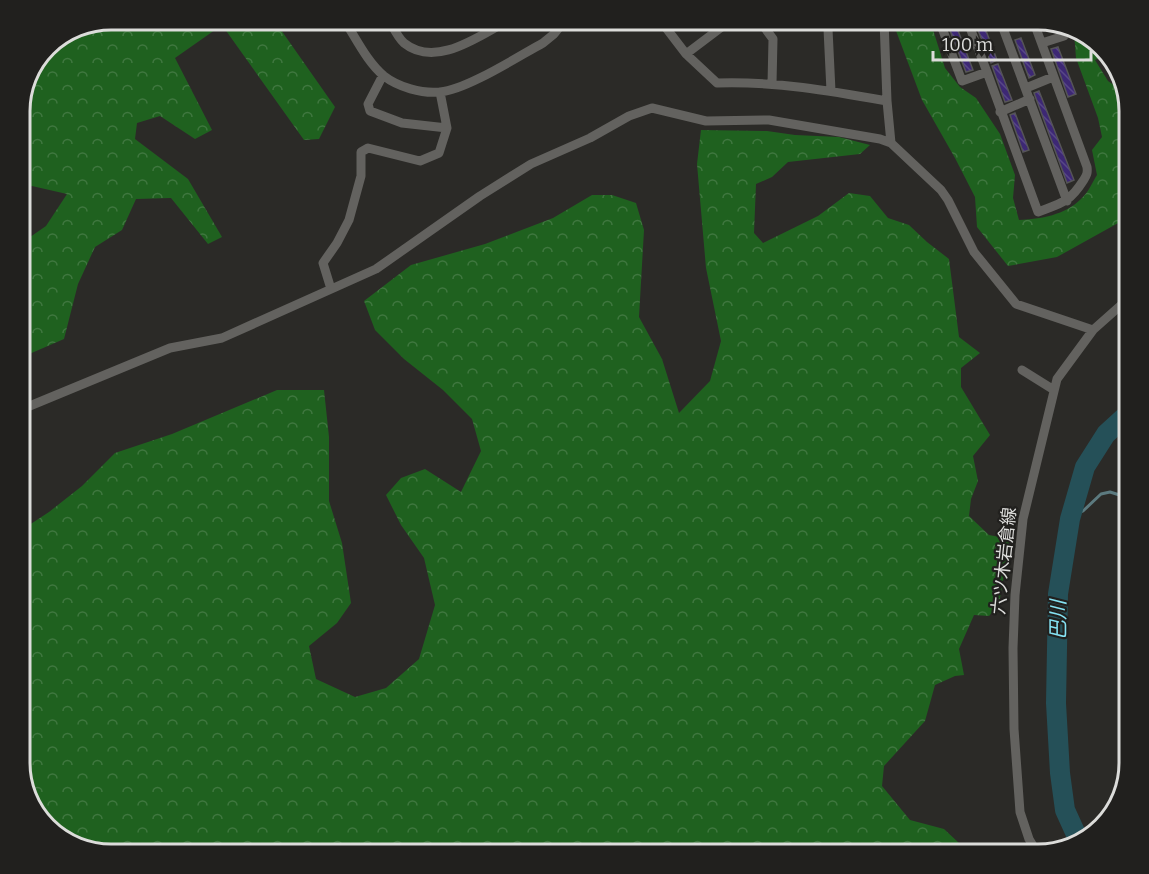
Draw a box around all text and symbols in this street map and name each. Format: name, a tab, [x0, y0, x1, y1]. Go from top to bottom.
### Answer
scale bar	[933, 24, 1090, 62]
text: 100 m	[942, 34, 993, 56]
street label: 六ツ木岩倉線	[987, 506, 1021, 616]
water label: 巴川	[1046, 598, 1070, 640]

